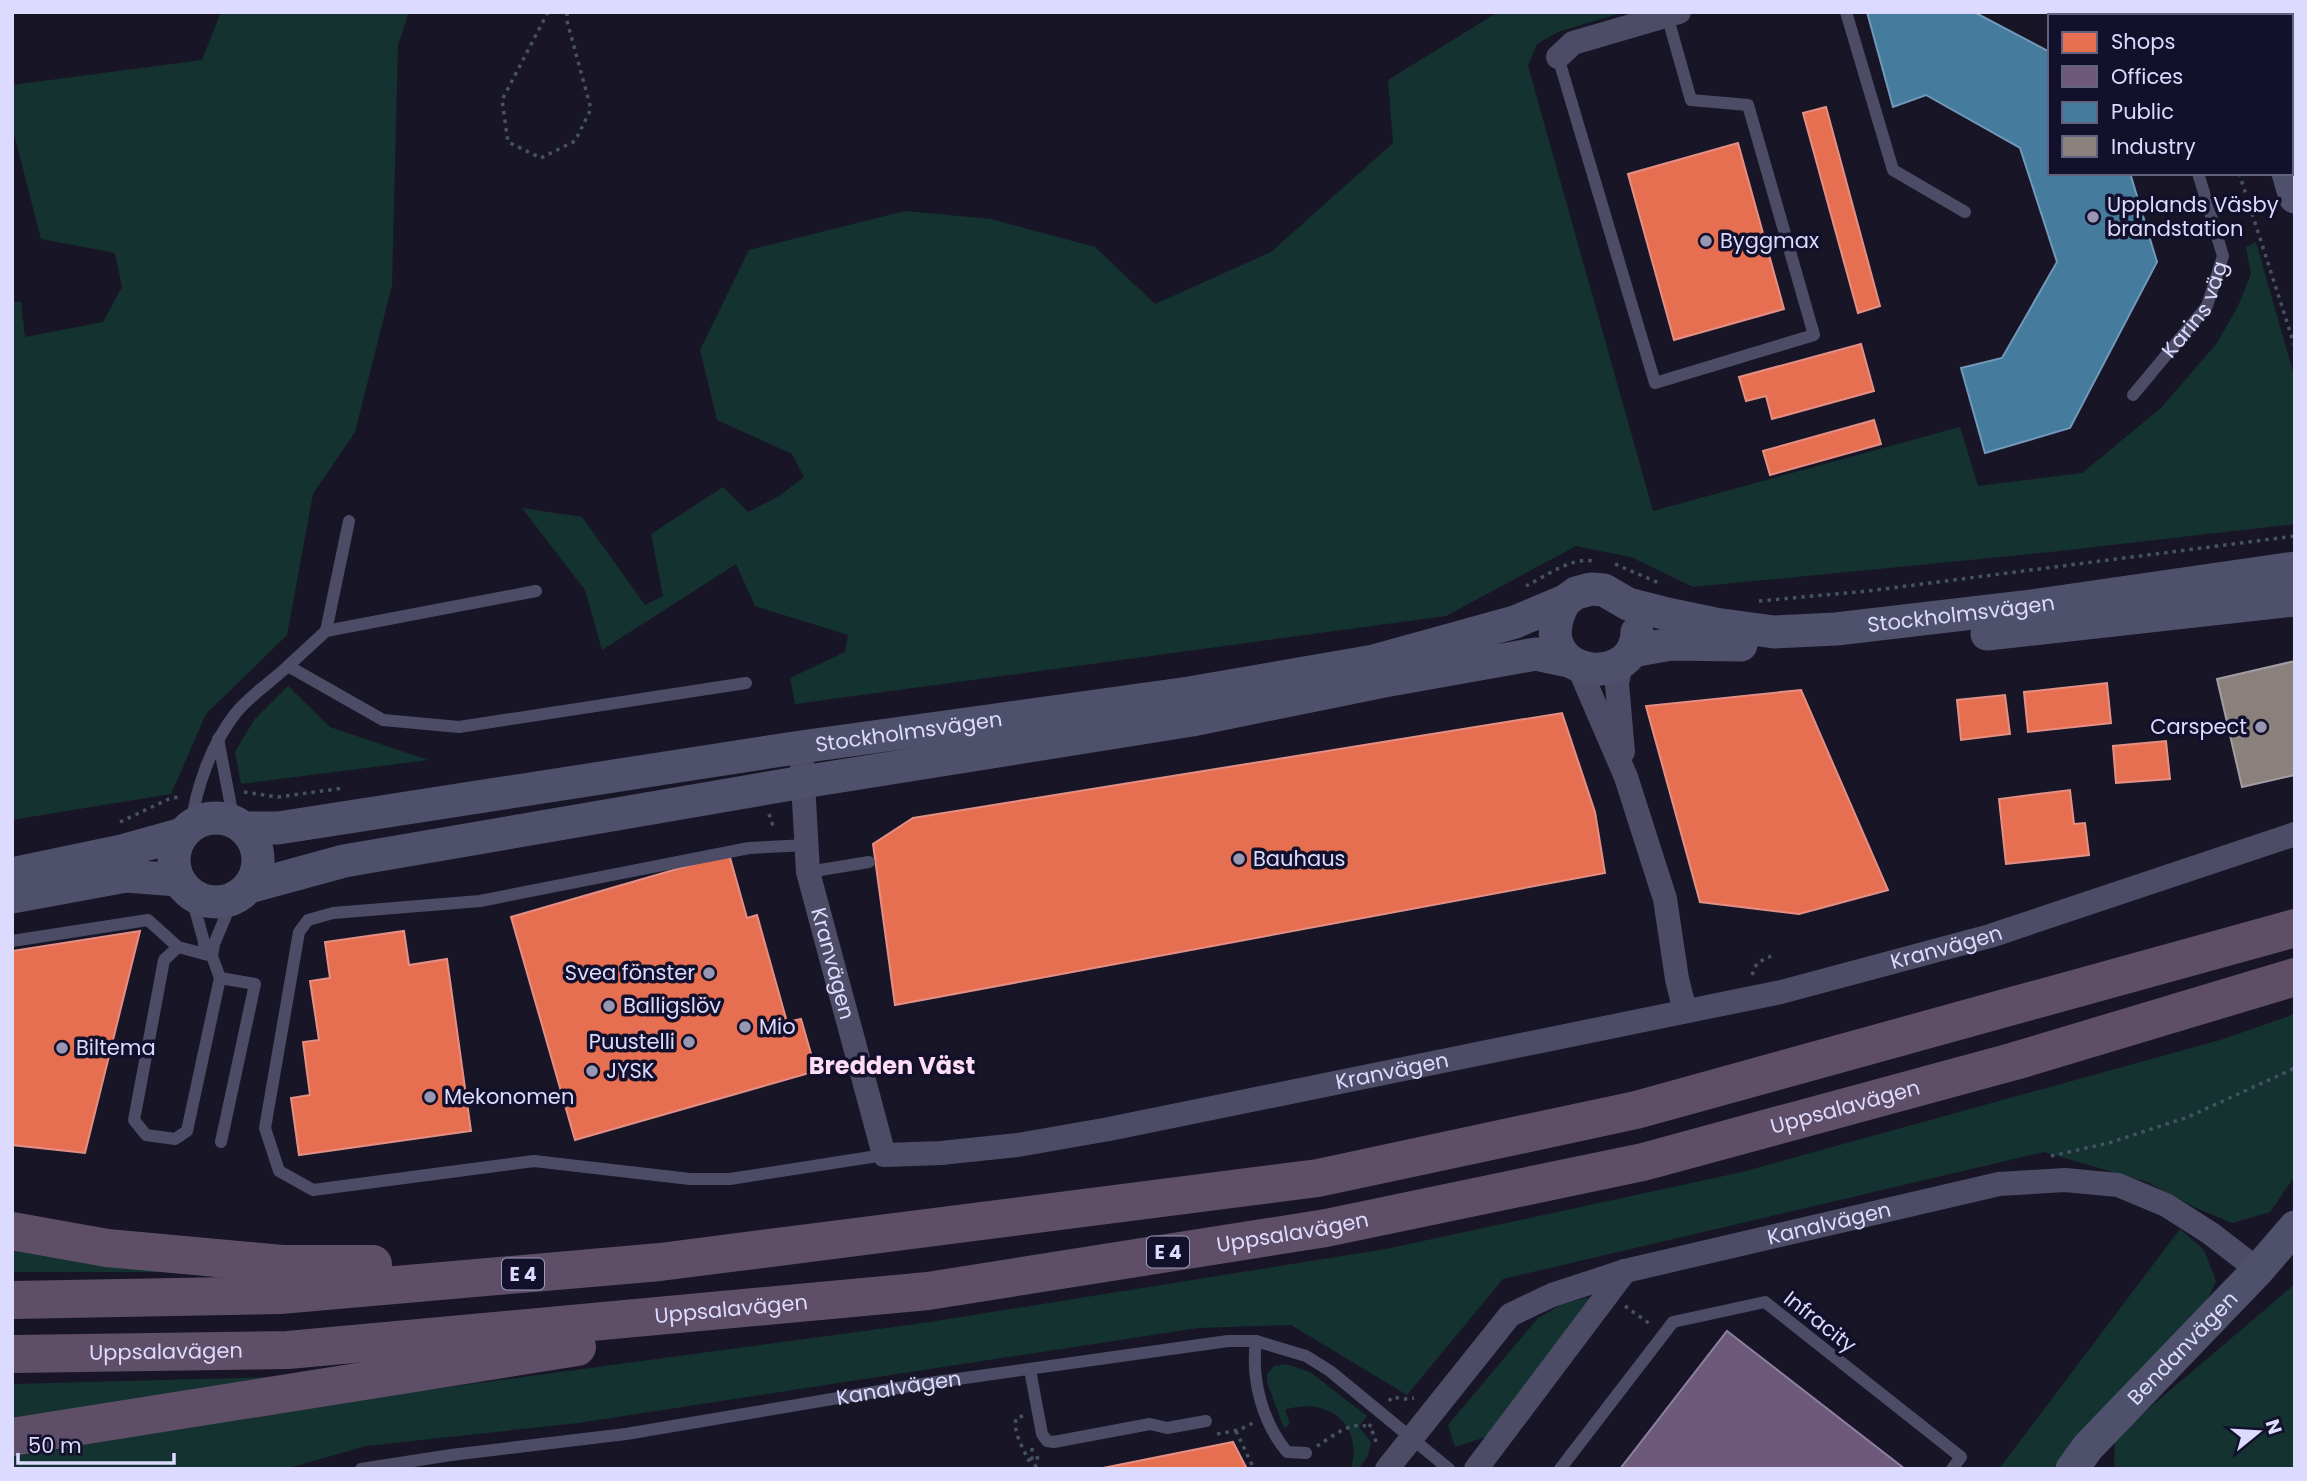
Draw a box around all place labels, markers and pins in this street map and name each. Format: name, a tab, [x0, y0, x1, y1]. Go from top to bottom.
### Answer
place label: Upplands Väsby brandstation	[2107, 190, 2279, 243]
marker: Upplands Väsby brandstation	[2085, 209, 2101, 225]
place label: Byggmax	[1720, 226, 1819, 255]
marker: Byggmax	[1698, 233, 1714, 249]
place label: Carspect	[2150, 712, 2247, 741]
marker: Carspect	[2253, 719, 2269, 735]
place label: Bauhaus	[1253, 844, 1346, 873]
marker: Bauhaus	[1231, 851, 1247, 867]
place label: Svea fönster	[565, 958, 695, 987]
marker: Svea fönster	[701, 965, 717, 981]
place label: Balligslöv	[623, 991, 721, 1020]
marker: Balligslöv	[601, 998, 617, 1014]
place label: Mio	[759, 1012, 796, 1041]
marker: Mio	[737, 1019, 753, 1035]
place label: Puustelli	[589, 1027, 675, 1056]
place label: Biltema	[76, 1033, 156, 1062]
marker: Puustelli	[681, 1034, 697, 1050]
marker: Biltema	[54, 1040, 70, 1056]
place label: JYSK	[606, 1056, 655, 1085]
marker: JYSK	[584, 1063, 600, 1079]
place label: Mekonomen	[444, 1082, 574, 1111]
marker: Mekonomen	[422, 1089, 438, 1105]

